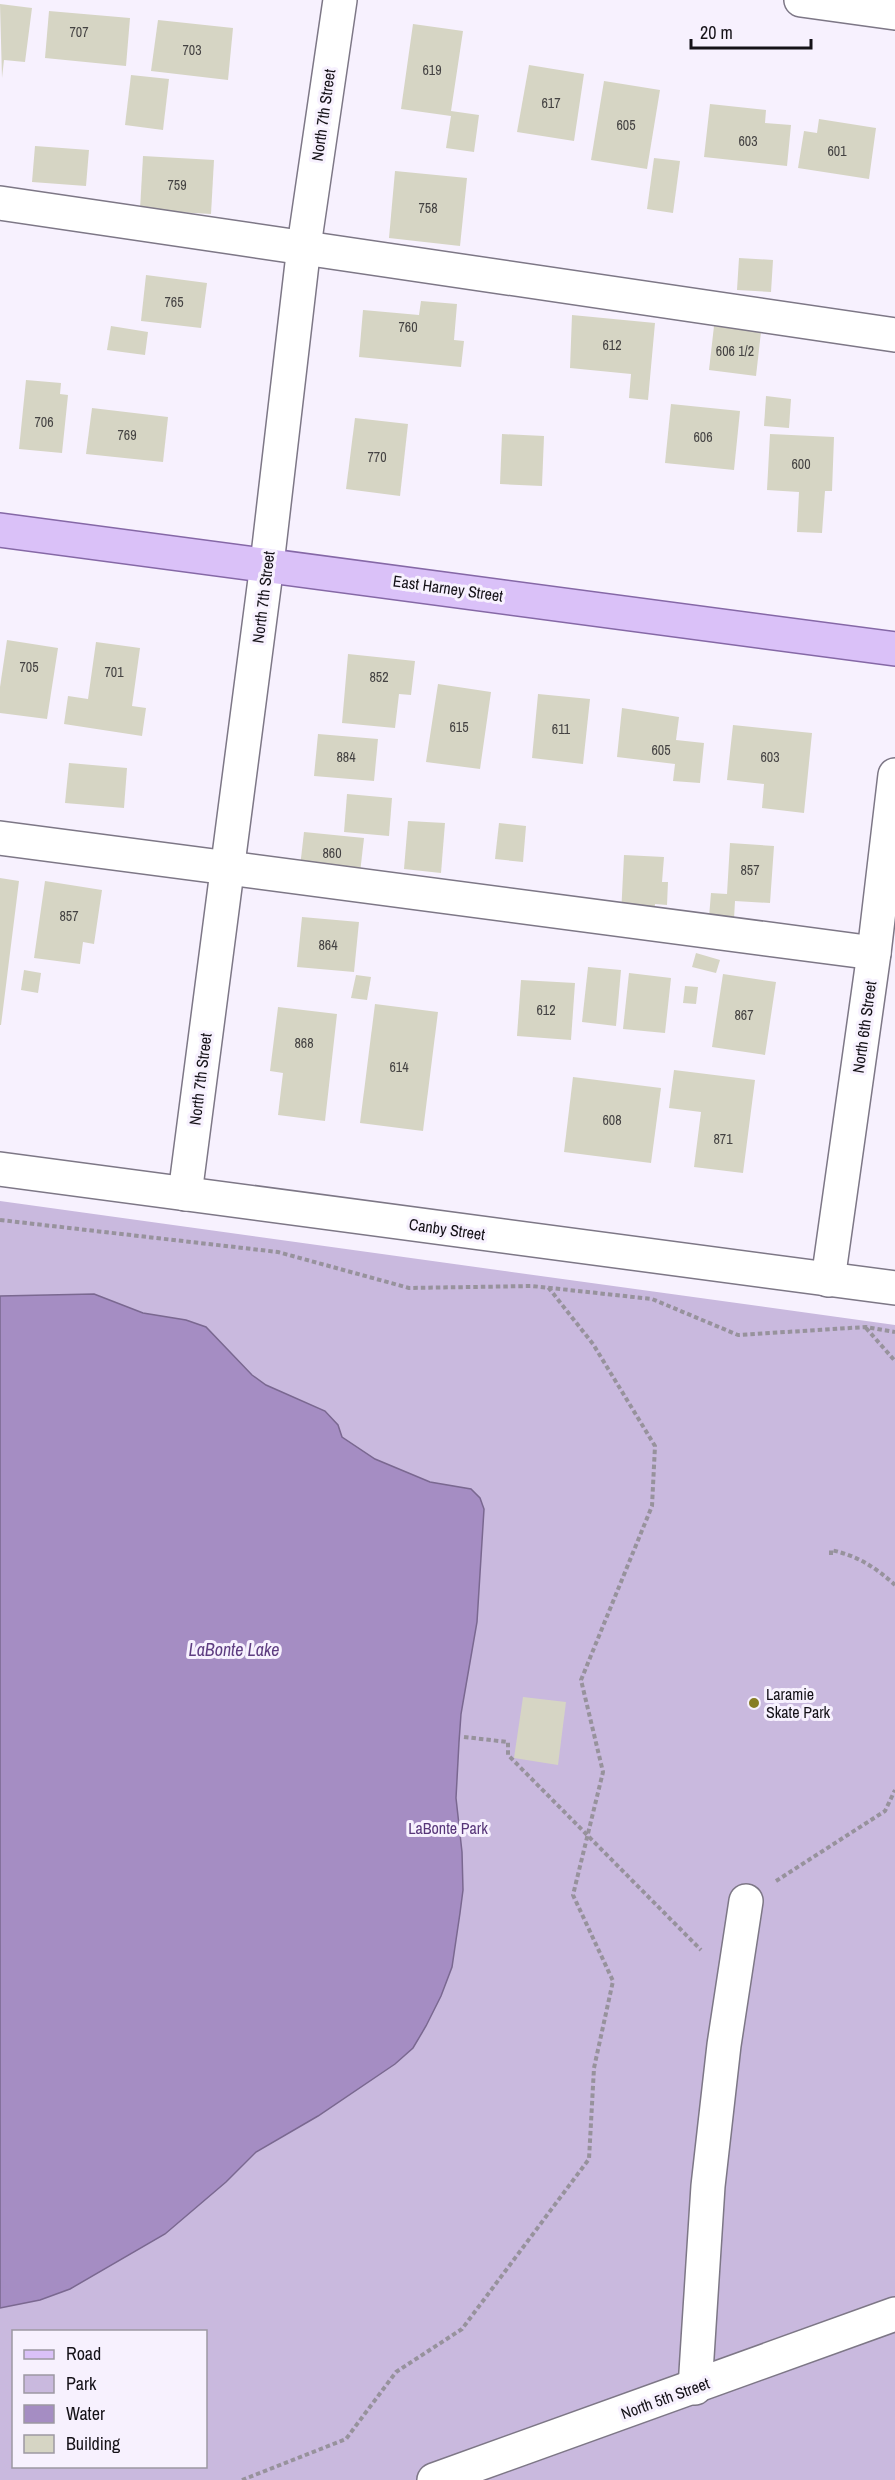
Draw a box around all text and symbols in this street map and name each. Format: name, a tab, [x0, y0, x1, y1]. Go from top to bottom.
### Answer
scale bar	[691, 12, 811, 50]
text: 20 m	[700, 20, 733, 45]
house number: 707	[69, 23, 89, 41]
house number: 703	[182, 41, 202, 59]
house number: 619	[422, 61, 442, 79]
street label: North 7th Street	[306, 67, 340, 162]
house number: 617	[541, 94, 561, 112]
house number: 605	[616, 116, 636, 134]
house number: 603	[738, 132, 758, 150]
house number: 601	[827, 142, 847, 160]
house number: 759	[167, 176, 187, 194]
house number: 758	[418, 199, 438, 217]
house number: 765	[164, 293, 184, 311]
house number: 760	[398, 318, 418, 336]
house number: 612	[602, 336, 622, 354]
house number: 606 1/2	[716, 342, 754, 360]
house number: 706	[34, 413, 54, 431]
house number: 769	[117, 426, 137, 444]
house number: 606	[693, 428, 713, 446]
house number: 770	[367, 448, 387, 466]
house number: 600	[791, 455, 811, 473]
street label: North 7th Street	[246, 549, 280, 644]
street label: East Harney Street	[392, 569, 505, 607]
house number: 705	[19, 658, 39, 676]
house number: 701	[104, 663, 124, 681]
house number: 852	[369, 668, 389, 686]
house number: 615	[449, 718, 469, 736]
house number: 611	[552, 720, 571, 738]
house number: 605	[651, 741, 671, 759]
house number: 884	[336, 748, 356, 766]
house number: 603	[760, 748, 780, 766]
house number: 860	[322, 844, 342, 862]
house number: 857	[740, 861, 760, 879]
house number: 857	[59, 907, 79, 925]
house number: 864	[318, 936, 338, 954]
street label: North 6th Street	[847, 979, 881, 1074]
house number: 612	[536, 1001, 556, 1019]
house number: 867	[734, 1006, 754, 1024]
street label: North 7th Street	[183, 1031, 217, 1126]
house number: 868	[294, 1034, 314, 1052]
house number: 614	[389, 1058, 409, 1076]
house number: 608	[602, 1111, 622, 1129]
house number: 871	[713, 1130, 733, 1148]
street label: Canby Street	[408, 1213, 487, 1245]
water label: LaBonte Lake	[188, 1637, 280, 1662]
place label: Laramie Skate Park	[766, 1683, 831, 1723]
marker: Laramie Skate Park	[747, 1696, 761, 1710]
park label: LaBonte Park	[408, 1817, 488, 1839]
legend	[12, 2330, 207, 2468]
text: Road	[66, 2341, 101, 2366]
text: Park	[66, 2371, 97, 2396]
street label: North 5th Street	[618, 2372, 713, 2424]
text: Water	[66, 2401, 105, 2426]
text: Building	[66, 2431, 121, 2456]

